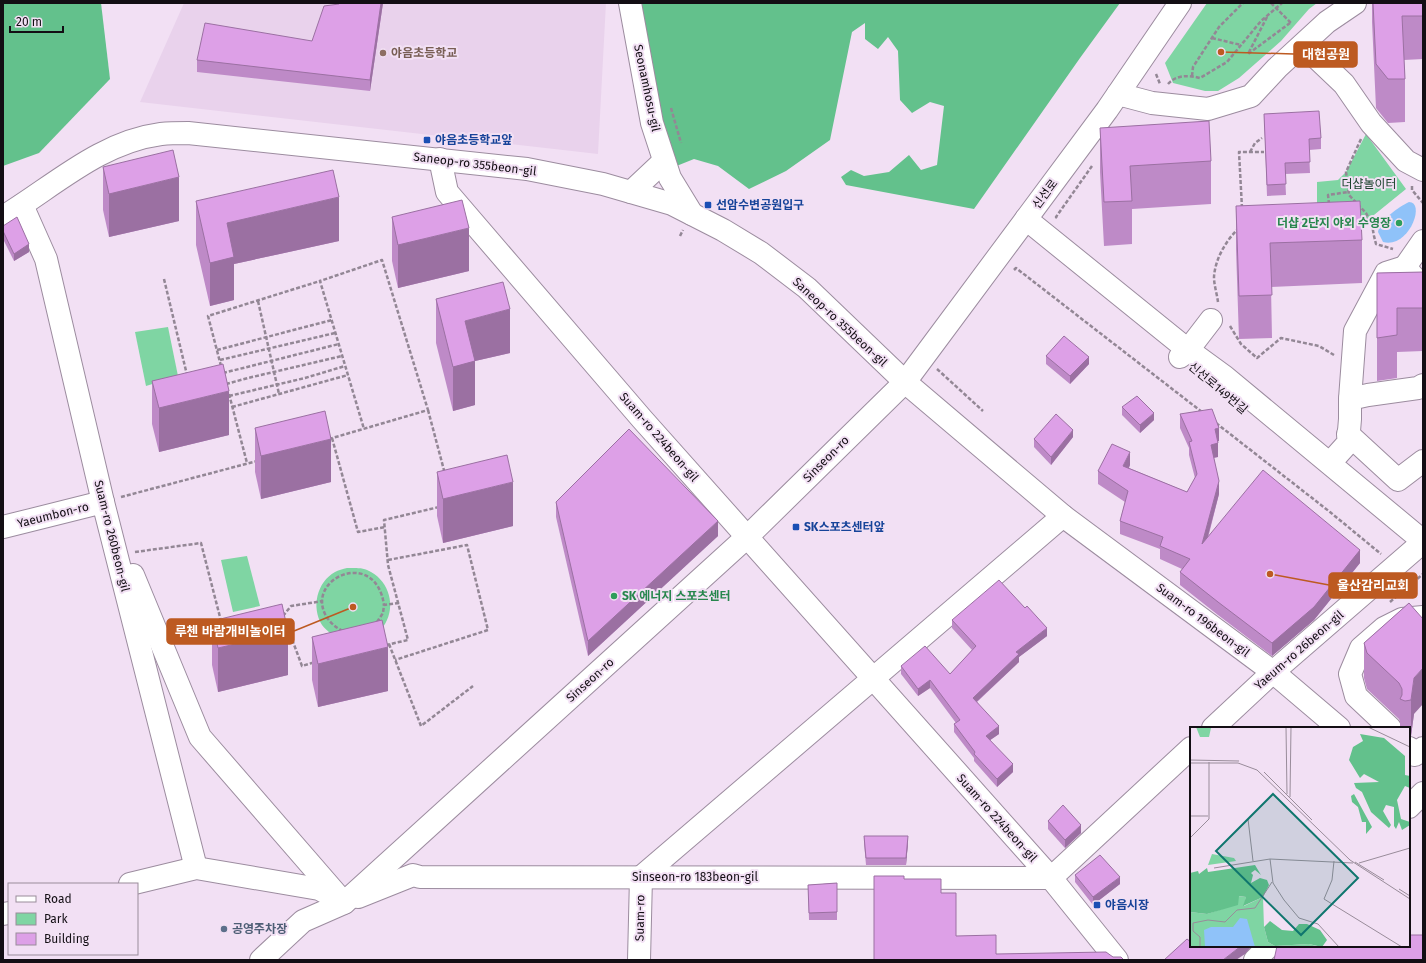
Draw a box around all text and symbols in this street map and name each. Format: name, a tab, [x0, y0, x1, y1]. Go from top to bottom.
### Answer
scale bar	[10, 8, 63, 34]
text: 20 m	[16, 15, 42, 29]
callout: 대현공원	[1294, 42, 1357, 67]
street label: Seonamhosu-gil	[631, 43, 663, 133]
place label: 야음초등학교	[391, 46, 457, 60]
text: 대현공원	[1302, 47, 1350, 62]
marker: 야음초등학교	[378, 48, 388, 58]
place label: 야음초등학교앞	[435, 133, 512, 147]
marker: 야음초등학교앞	[422, 135, 432, 145]
street label: Saneop-ro 355beon-gil	[413, 150, 538, 179]
street label: 신선로	[1029, 177, 1061, 211]
park label: 더샵놀이터	[1341, 177, 1397, 191]
place label: 선암수변공원입구	[716, 198, 804, 212]
marker: 선암수변공원입구	[703, 200, 713, 210]
place label: 더샵 2단지 야외 수영장	[1277, 216, 1391, 230]
marker: 더샵 2단지 야외 수영장	[1394, 218, 1404, 228]
street label: Saneop-ro 355beon-gil	[790, 275, 890, 370]
street label: 신선로149번길	[1186, 359, 1250, 417]
street label: Suam-ro 224beon-gil	[617, 390, 702, 485]
street label: Sinseon-ro	[800, 433, 852, 485]
street label: Suam-ro 260beon-gil	[91, 479, 133, 594]
street label: Yaeumbon-ro	[16, 499, 90, 531]
place label: SK스포츠센터앞	[804, 520, 885, 534]
marker: SK스포츠센터앞	[791, 522, 801, 532]
callout: 울산감리교회	[1329, 573, 1417, 598]
text: 울산감리교회	[1337, 578, 1409, 593]
street label: Suam-ro 196beon-gil	[1154, 580, 1253, 660]
place label: SK 에너지 스포츠센터	[622, 589, 730, 603]
marker: SK 에너지 스포츠센터	[609, 591, 619, 601]
street label: Yaeum-ro 26beon-gil	[1252, 607, 1347, 692]
callout: 루첸 바람개비놀이터	[167, 619, 294, 644]
text: 루첸 바람개비놀이터	[175, 624, 285, 639]
street label: Sinseon-ro	[563, 655, 617, 705]
inset map	[1190, 727, 1410, 947]
street label: Suam-ro 224beon-gil	[954, 771, 1040, 865]
street label: Sinseon-ro 183beon-gil	[632, 870, 758, 884]
legend	[8, 883, 138, 955]
text: Road	[44, 892, 72, 906]
street label: Suam-ro	[633, 895, 647, 941]
place label: 야음시장	[1105, 898, 1149, 912]
marker: 야음시장	[1092, 900, 1102, 910]
text: Park	[44, 912, 68, 926]
place label: 공영주차장	[232, 922, 287, 936]
marker: 공영주차장	[219, 924, 229, 934]
text: Building	[44, 932, 90, 946]

